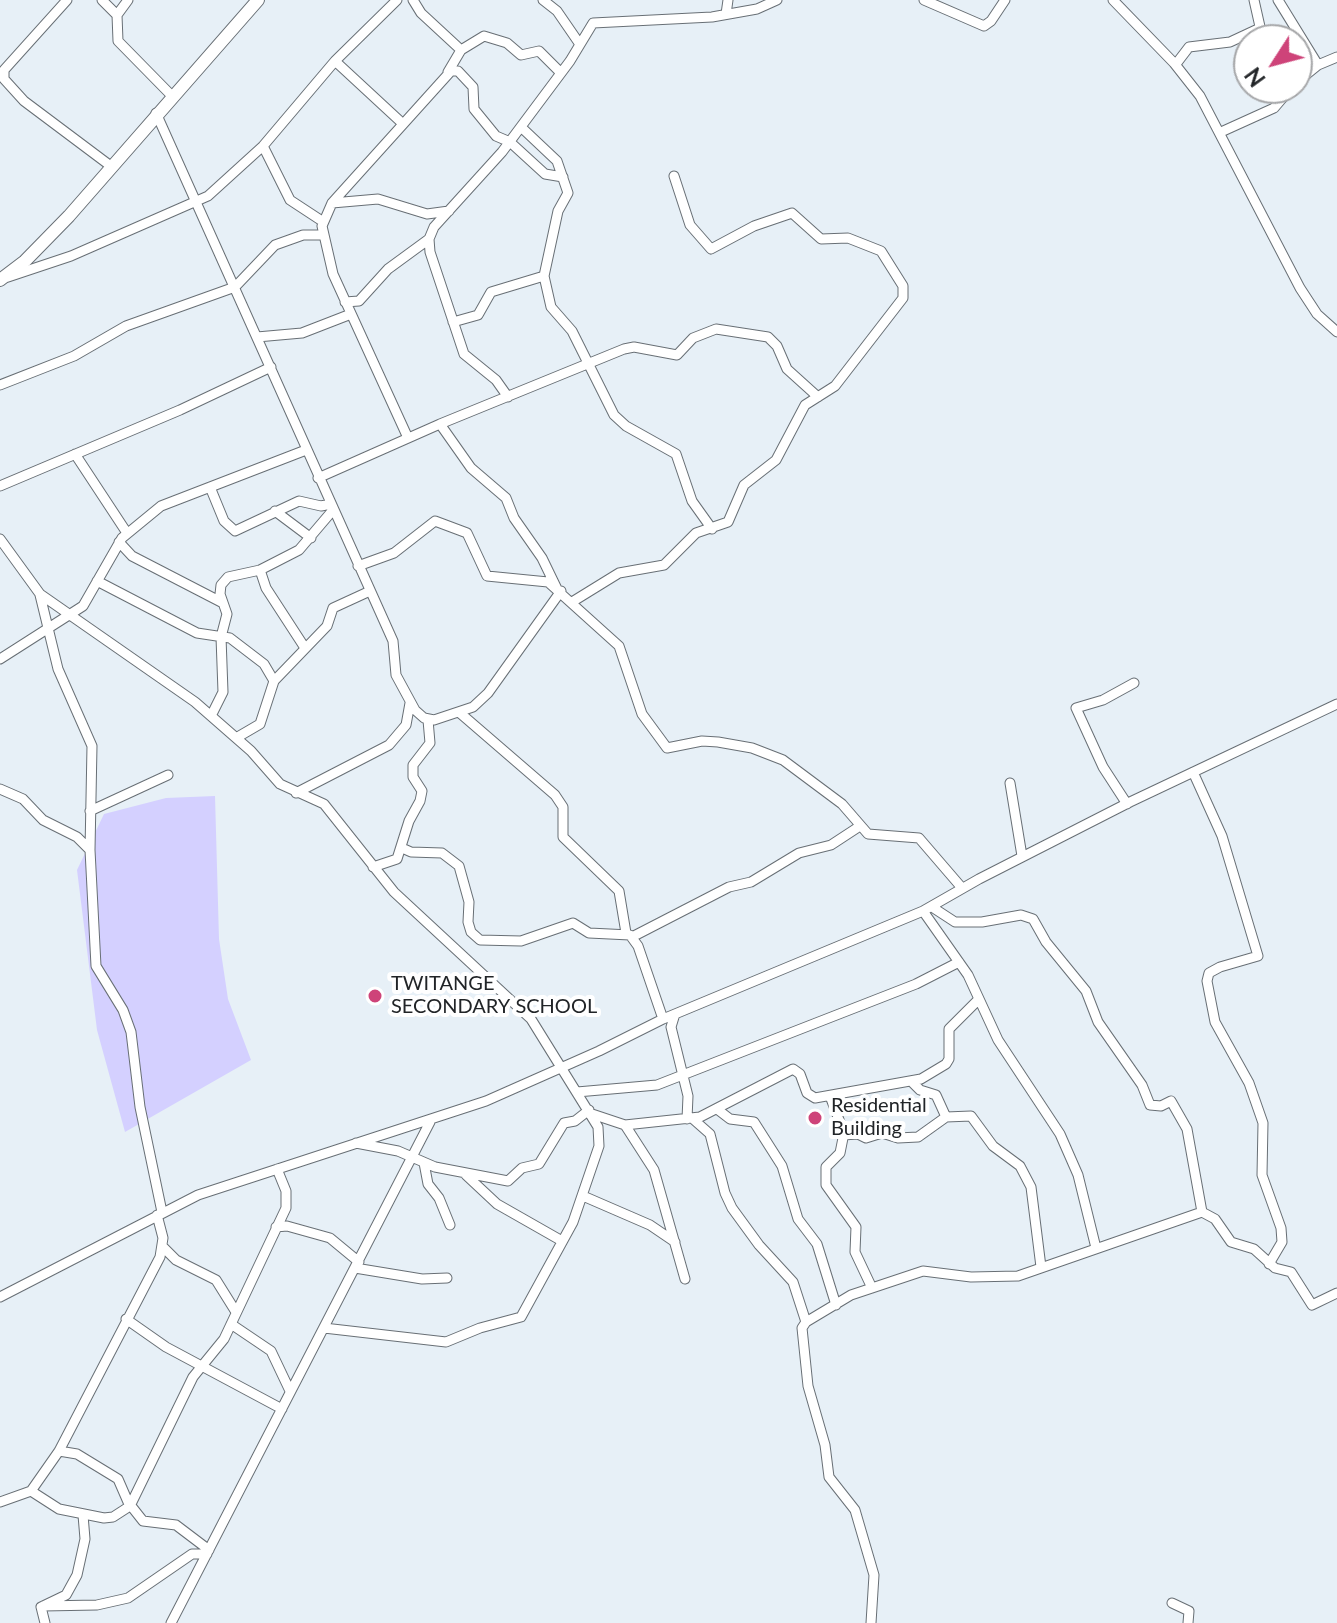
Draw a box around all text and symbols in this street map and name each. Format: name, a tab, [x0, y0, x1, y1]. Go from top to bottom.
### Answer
north arrow	[1233, 24, 1313, 104]
text: N	[1239, 62, 1271, 92]
place label: TWITANGE SECONDARY SCHOOL	[391, 972, 597, 1019]
marker: TWITANGE SECONDARY SCHOOL	[366, 987, 384, 1005]
place label: Residential Building	[831, 1094, 927, 1141]
marker: Residential Building	[806, 1109, 824, 1127]

